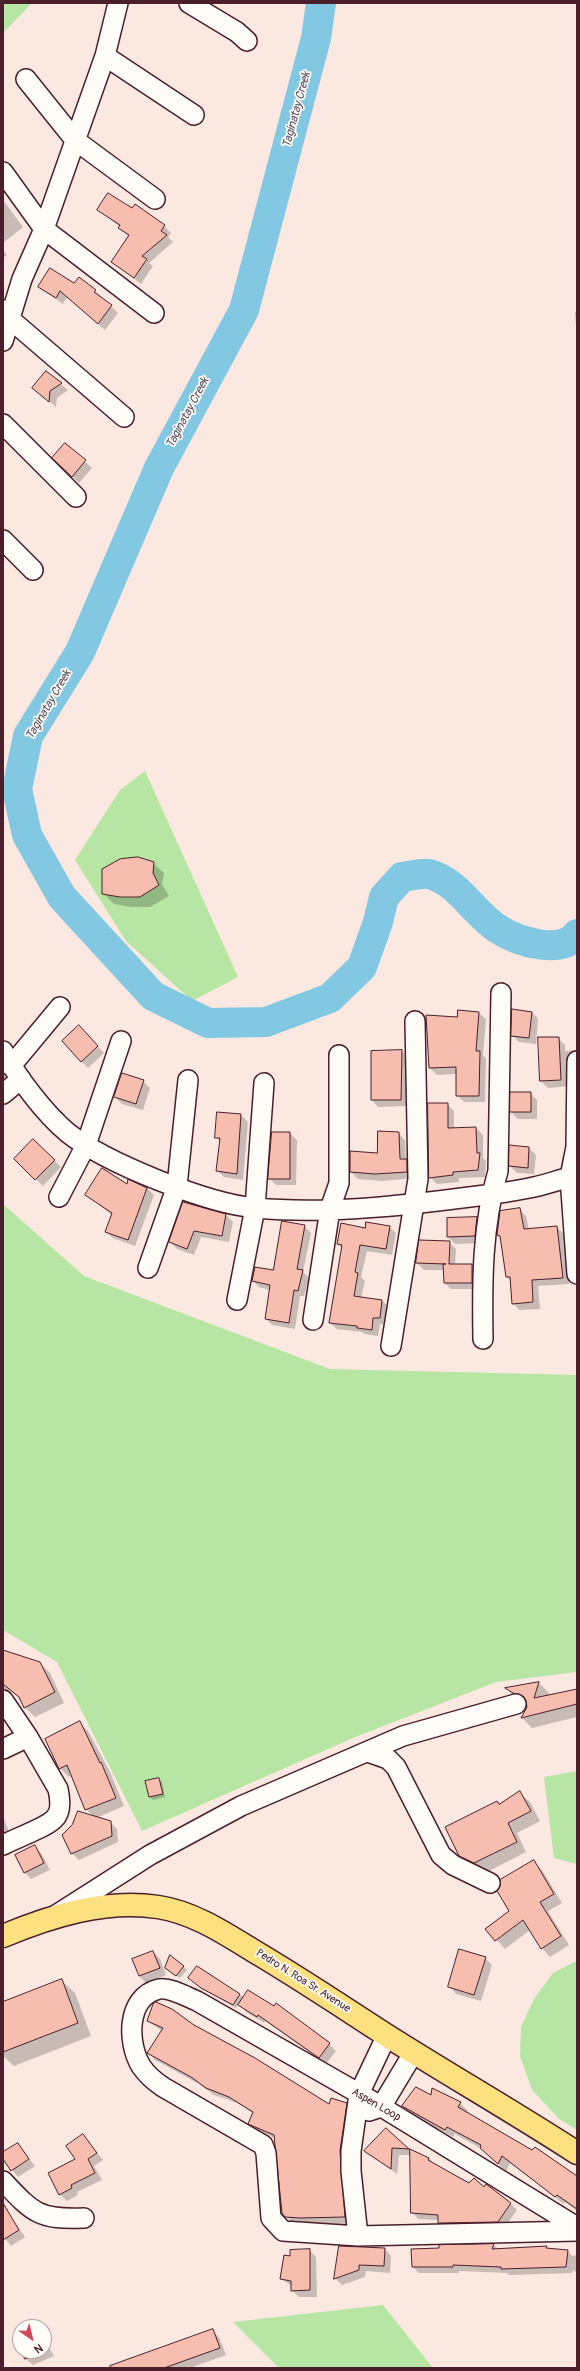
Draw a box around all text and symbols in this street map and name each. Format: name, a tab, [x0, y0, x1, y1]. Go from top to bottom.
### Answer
water label: Taginatay Creek	[280, 70, 314, 150]
water label: Taginatay Creek	[163, 375, 213, 451]
water label: Taginatay Creek	[23, 668, 75, 742]
street label: Pedro N. Roa Sr. Avenue	[253, 1946, 353, 2016]
street label: Aspen Loop	[349, 2086, 403, 2124]
north arrow	[12, 2319, 52, 2359]
text: N	[32, 2341, 45, 2356]

